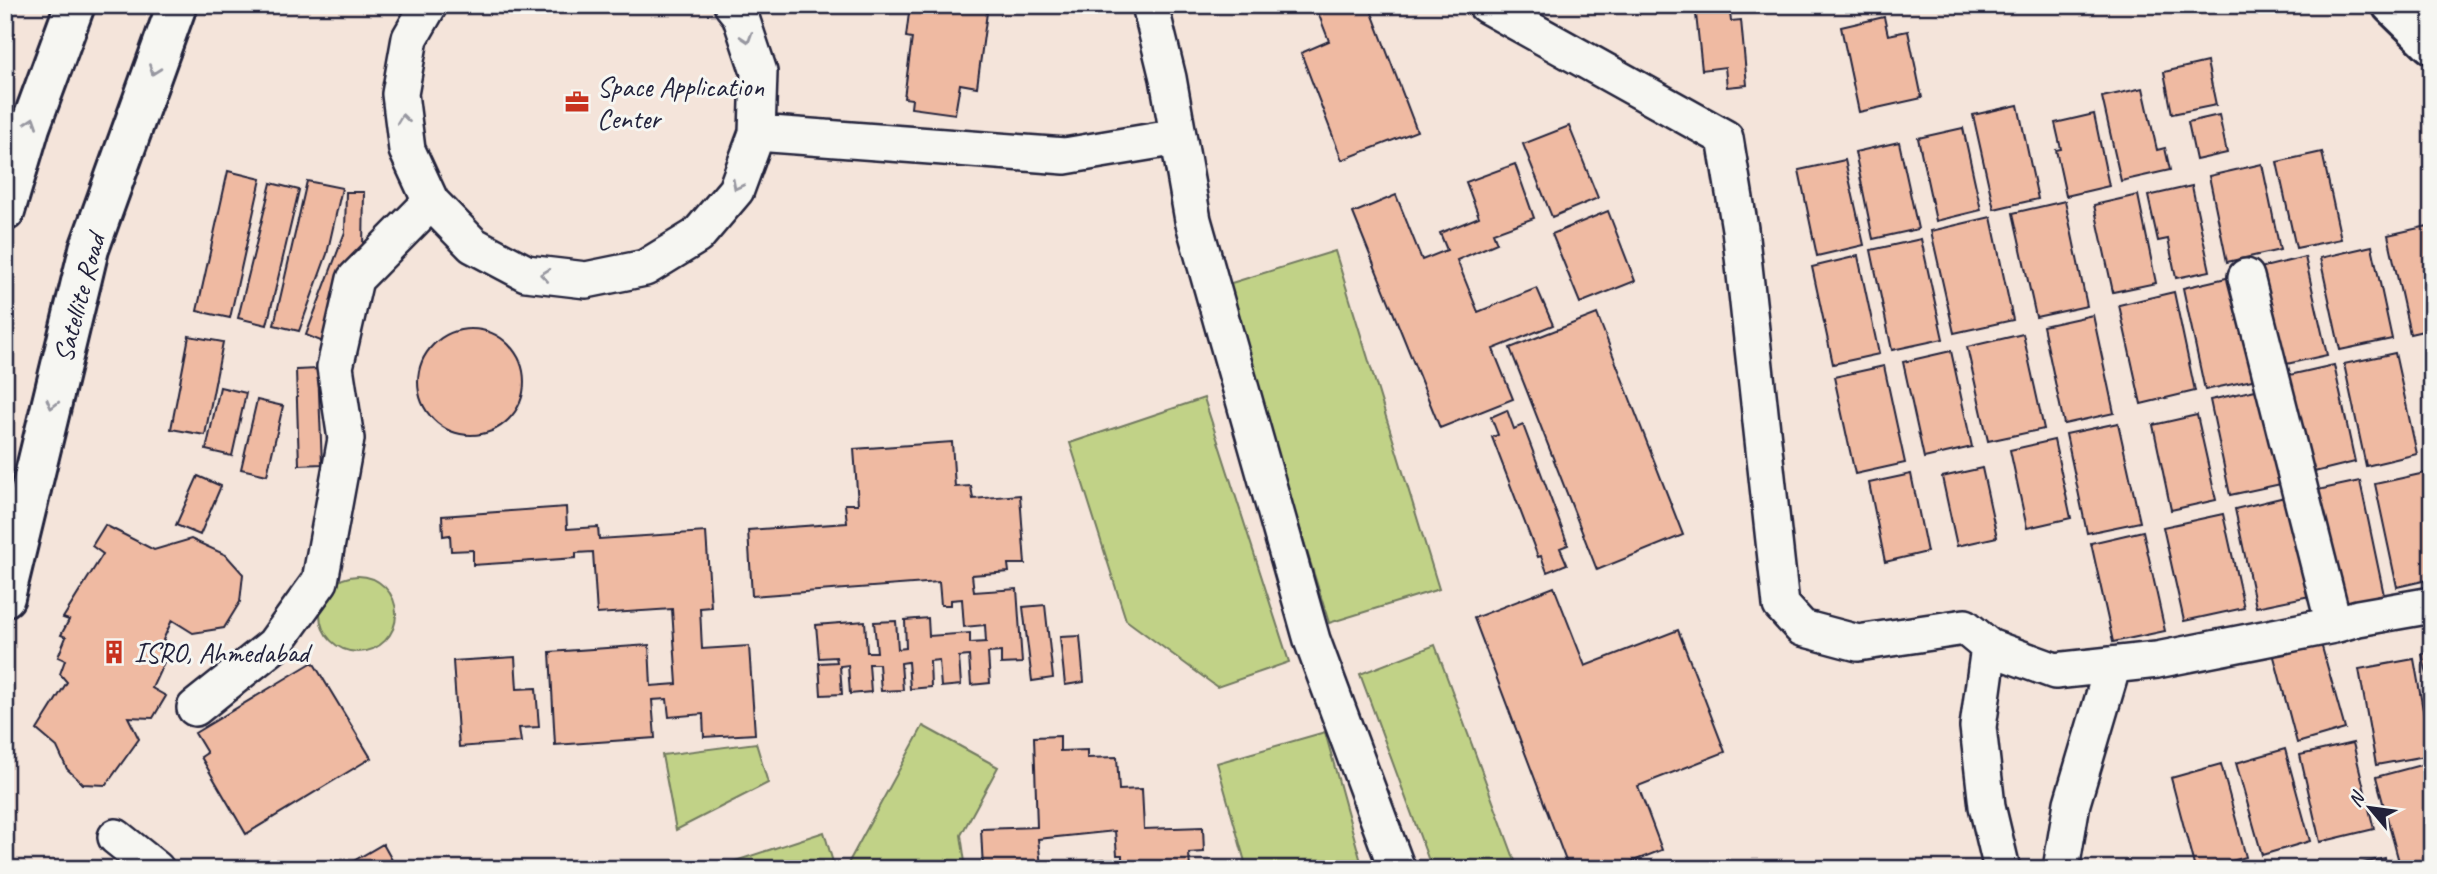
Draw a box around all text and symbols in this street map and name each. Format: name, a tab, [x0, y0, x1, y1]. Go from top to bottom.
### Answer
one-way arrow	[739, 31, 753, 43]
one-way arrow	[148, 63, 162, 75]
place label: Space Application Center	[597, 69, 764, 136]
office icon: Space Application Center	[563, 88, 591, 116]
one-way arrow	[395, 114, 410, 125]
one-way arrow	[24, 117, 38, 129]
one-way arrow	[731, 178, 745, 190]
street label: Satellite Road	[45, 226, 114, 366]
one-way arrow	[539, 267, 551, 282]
one-way arrow	[46, 398, 60, 410]
place label: ISRO, Ahmedabad	[134, 635, 313, 670]
building icon: ISRO, Ahmedabad	[100, 638, 128, 666]
north arrow	[2336, 772, 2406, 842]
text: N	[2343, 786, 2371, 811]

